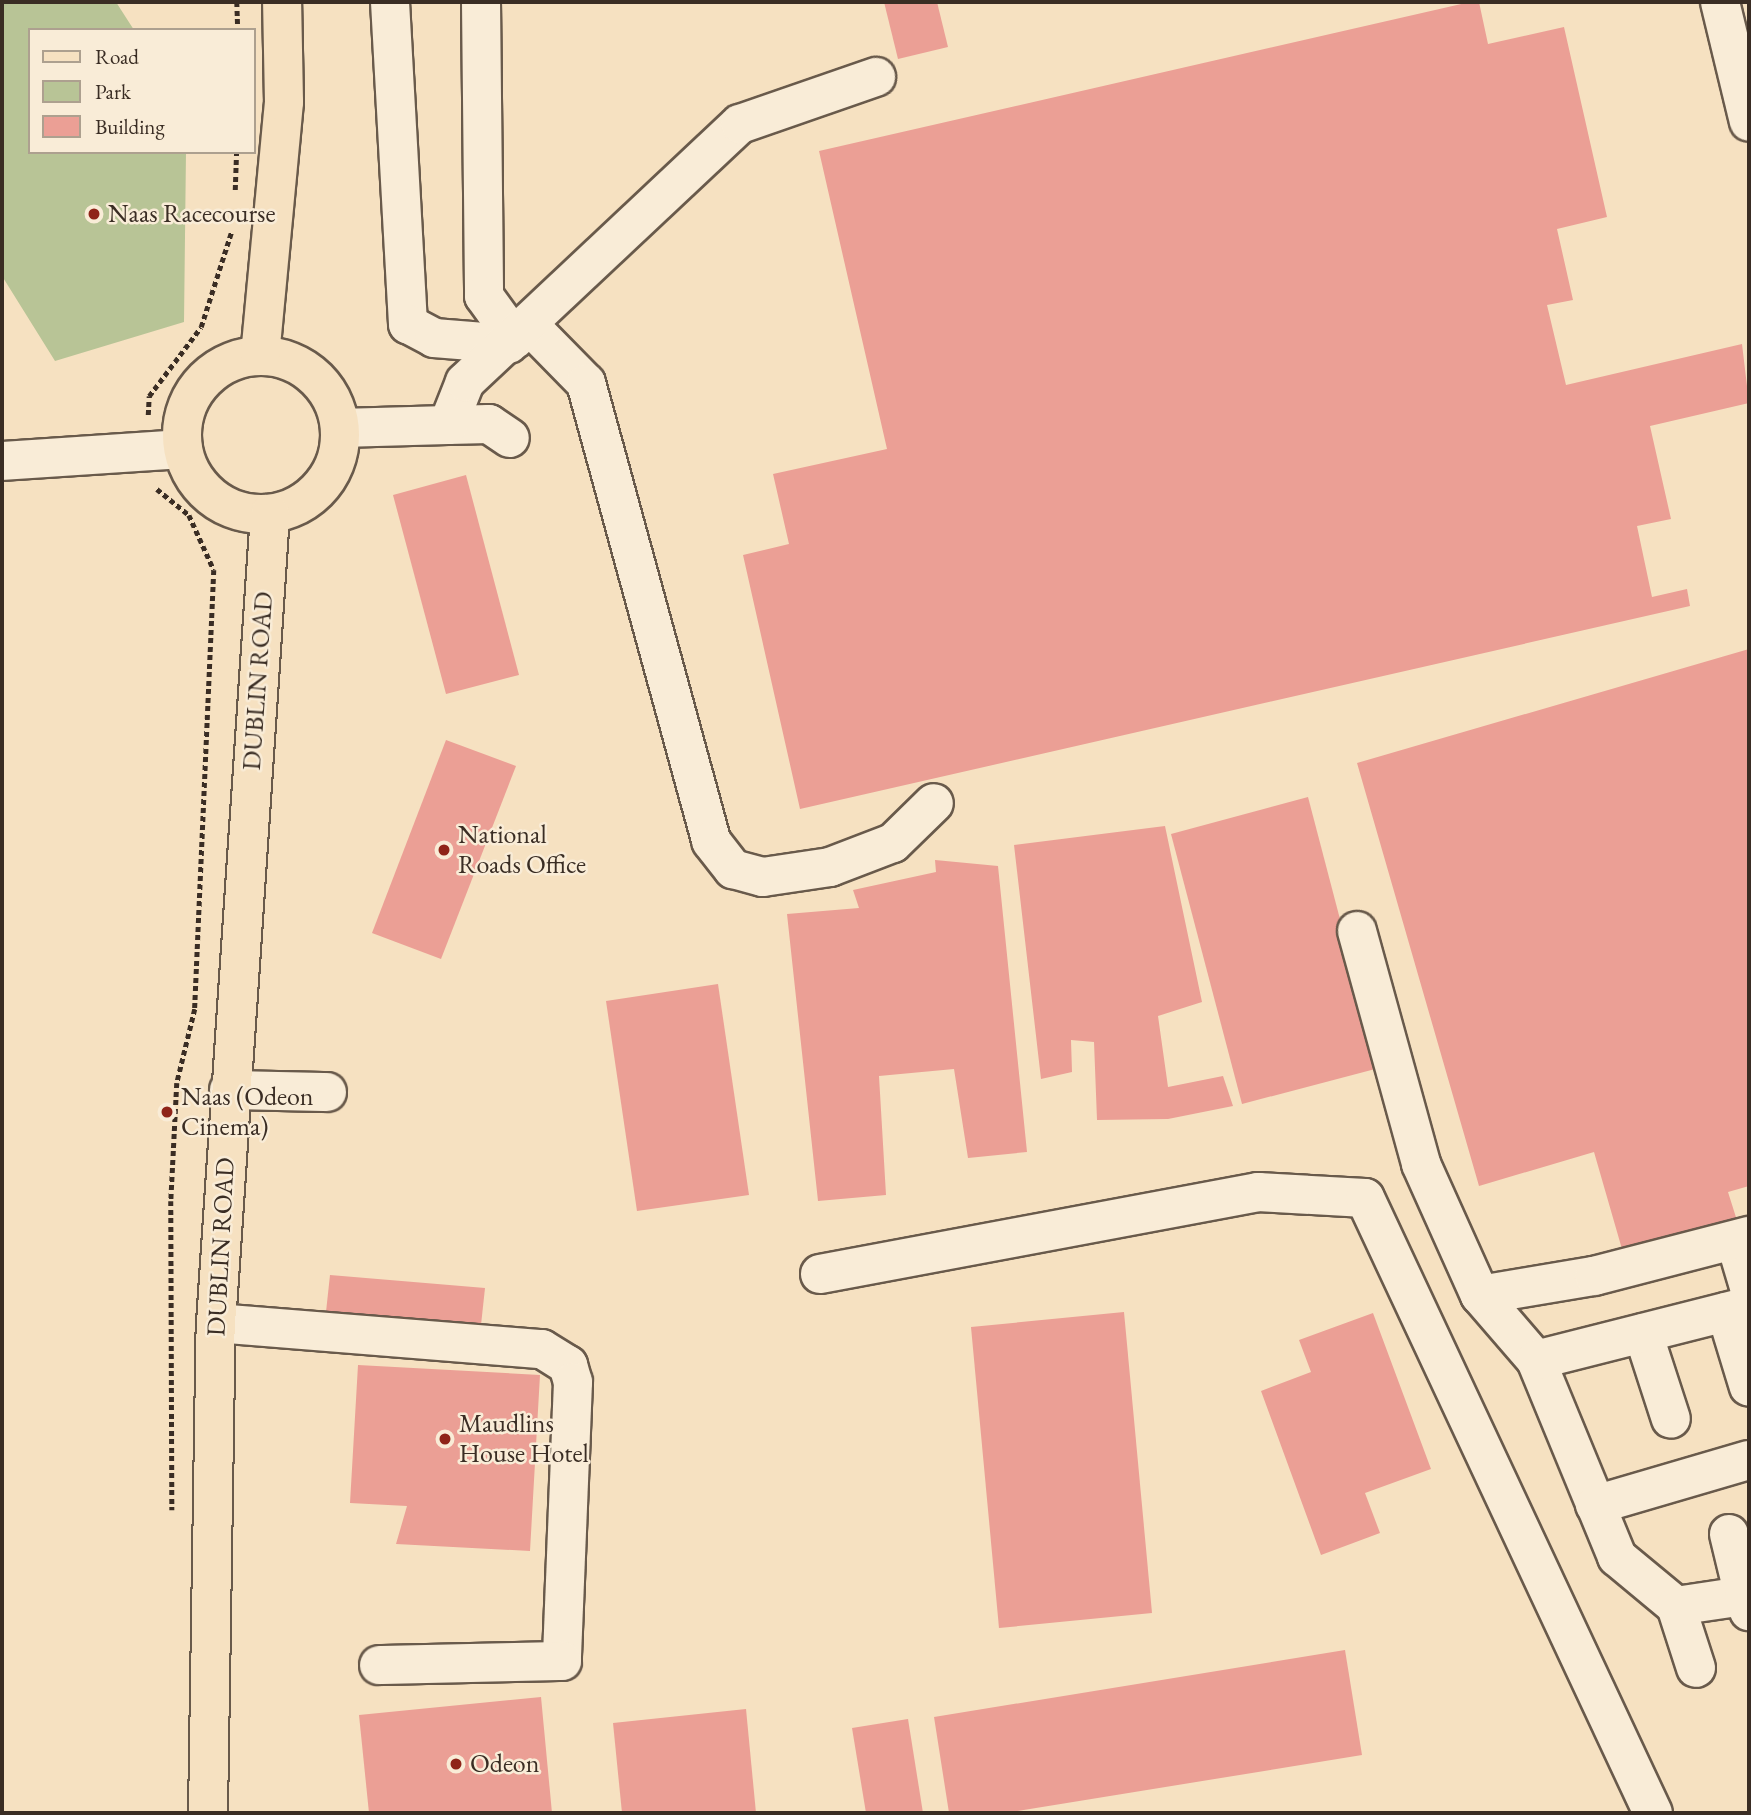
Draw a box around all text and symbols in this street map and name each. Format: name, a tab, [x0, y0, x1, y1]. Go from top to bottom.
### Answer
legend	[28, 28, 256, 154]
text: Road	[95, 43, 139, 70]
text: Park	[95, 78, 131, 105]
text: Building	[95, 113, 165, 140]
place label: Naas Racecourse	[108, 198, 276, 230]
marker: Naas Racecourse	[86, 206, 102, 222]
street label: DUBLIN ROAD	[236, 591, 280, 771]
place label: National Roads Office	[458, 819, 586, 880]
marker: National Roads Office	[436, 842, 452, 858]
place label: Naas (Odeon Cinema)	[181, 1081, 314, 1142]
marker: Naas (Odeon Cinema)	[159, 1104, 175, 1120]
street label: DUBLIN ROAD	[201, 1157, 241, 1337]
place label: Maudlins House Hotel	[459, 1408, 589, 1470]
marker: Maudlins House Hotel	[437, 1431, 453, 1447]
place label: Odeon	[470, 1748, 539, 1780]
marker: Odeon	[448, 1756, 464, 1772]

